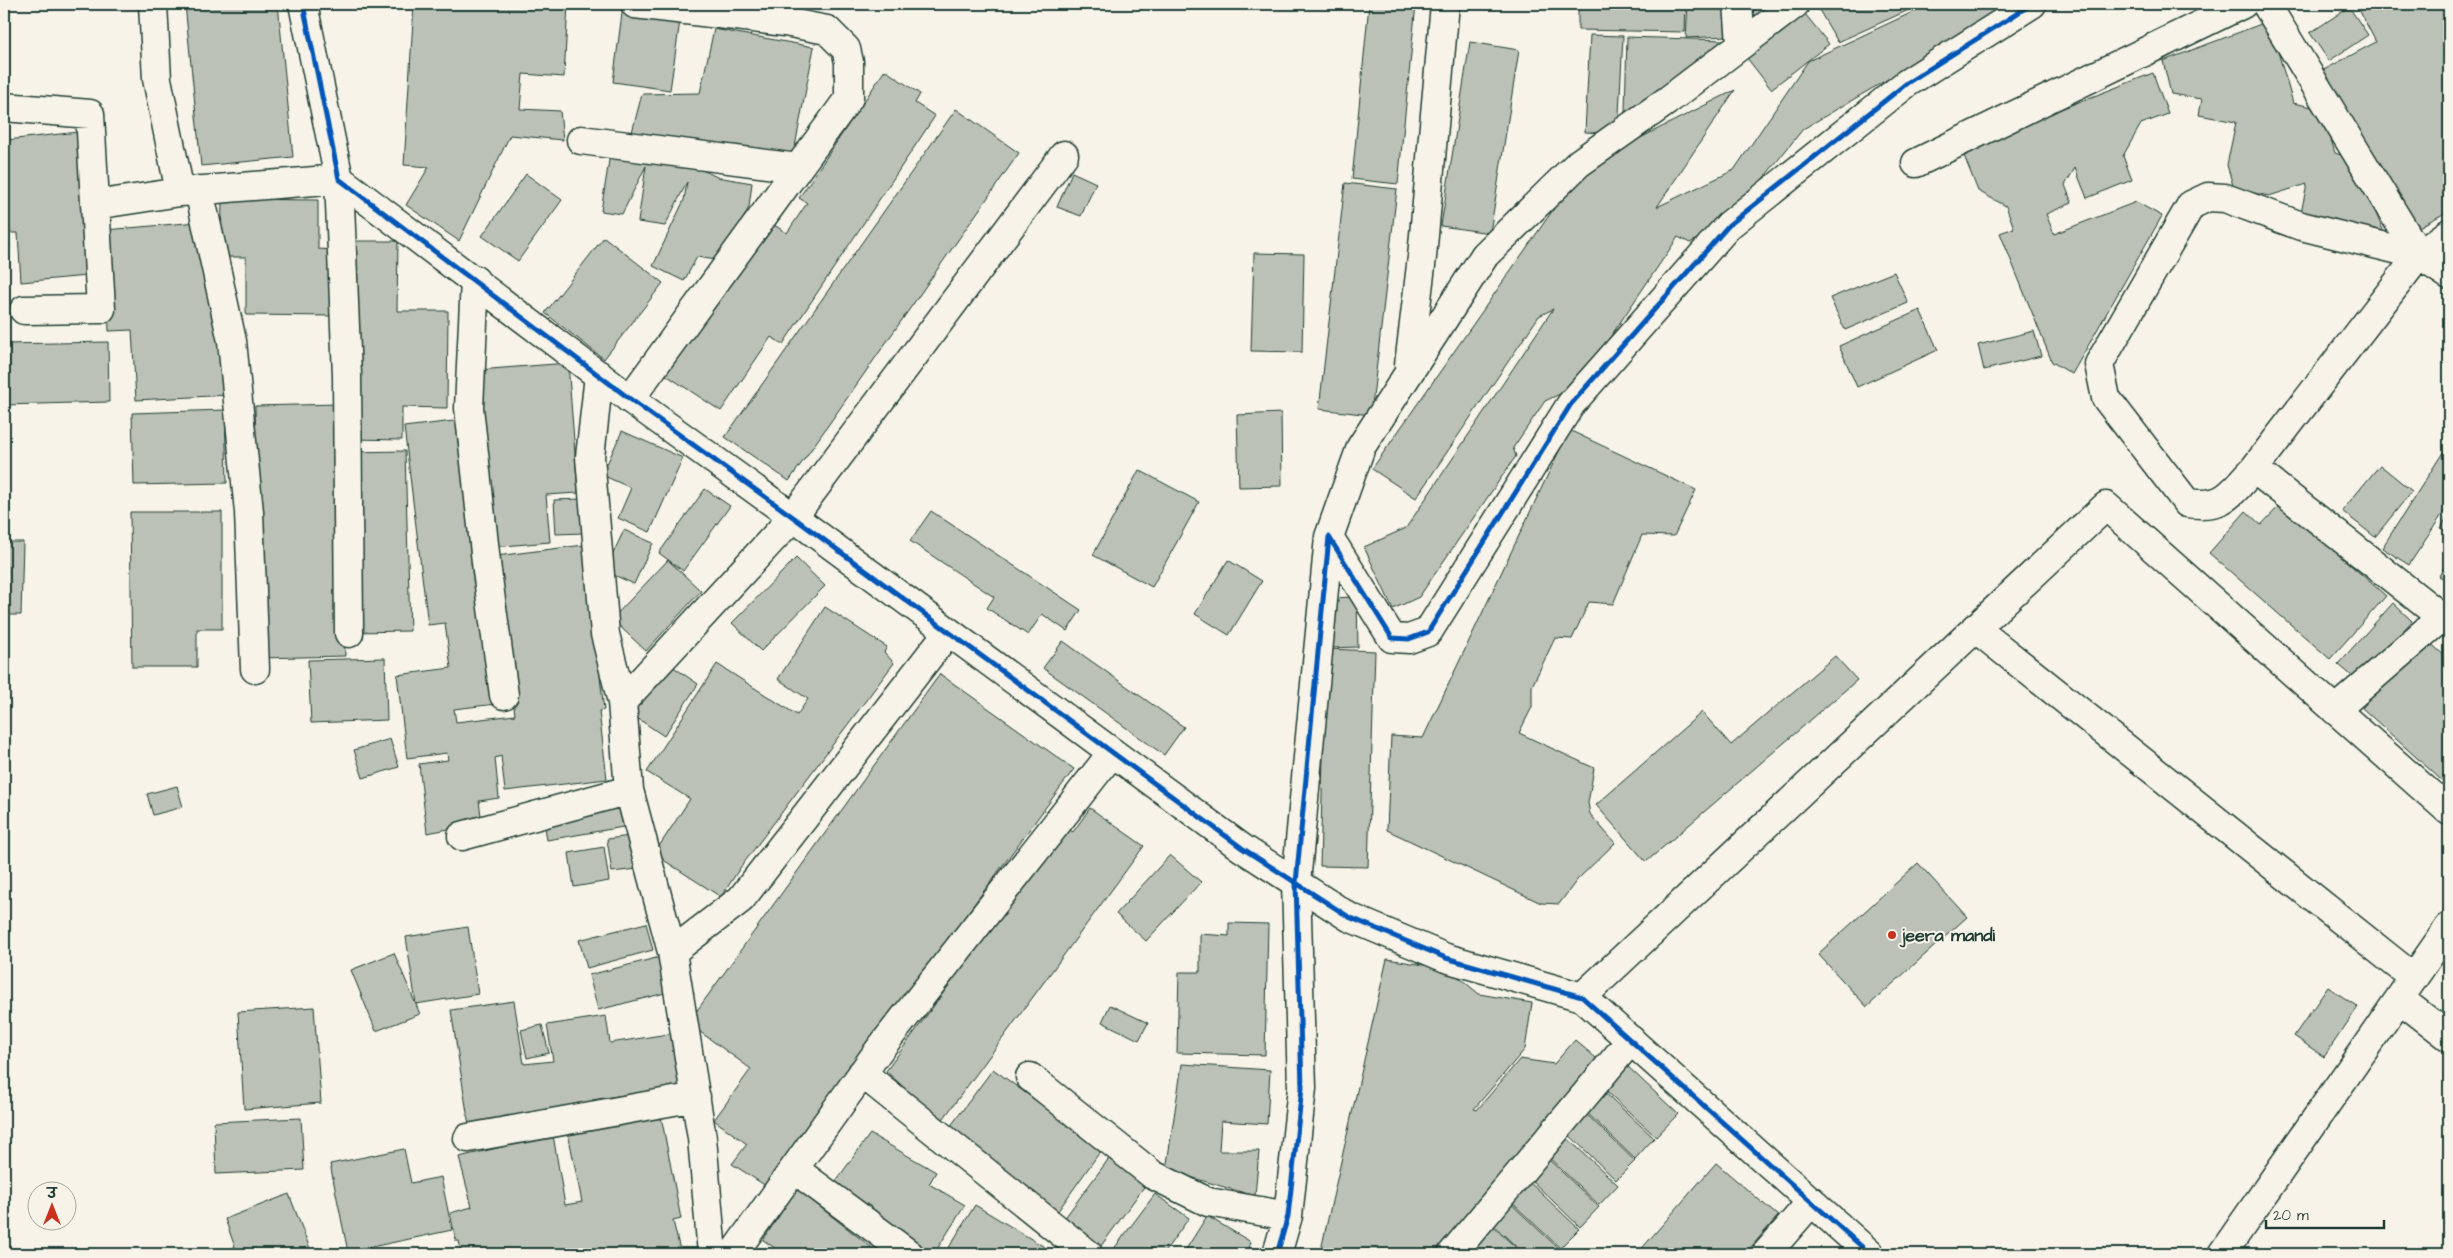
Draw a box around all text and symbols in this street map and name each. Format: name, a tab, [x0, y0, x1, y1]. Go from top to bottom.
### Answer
place label: jeera mandi	[1899, 923, 1995, 948]
marker: jeera mandi	[1886, 929, 1898, 941]
north arrow	[28, 1180, 78, 1230]
text: उ	[45, 1184, 58, 1204]
scale bar	[2266, 1198, 2383, 1230]
text: 20 m	[2273, 1205, 2309, 1226]

